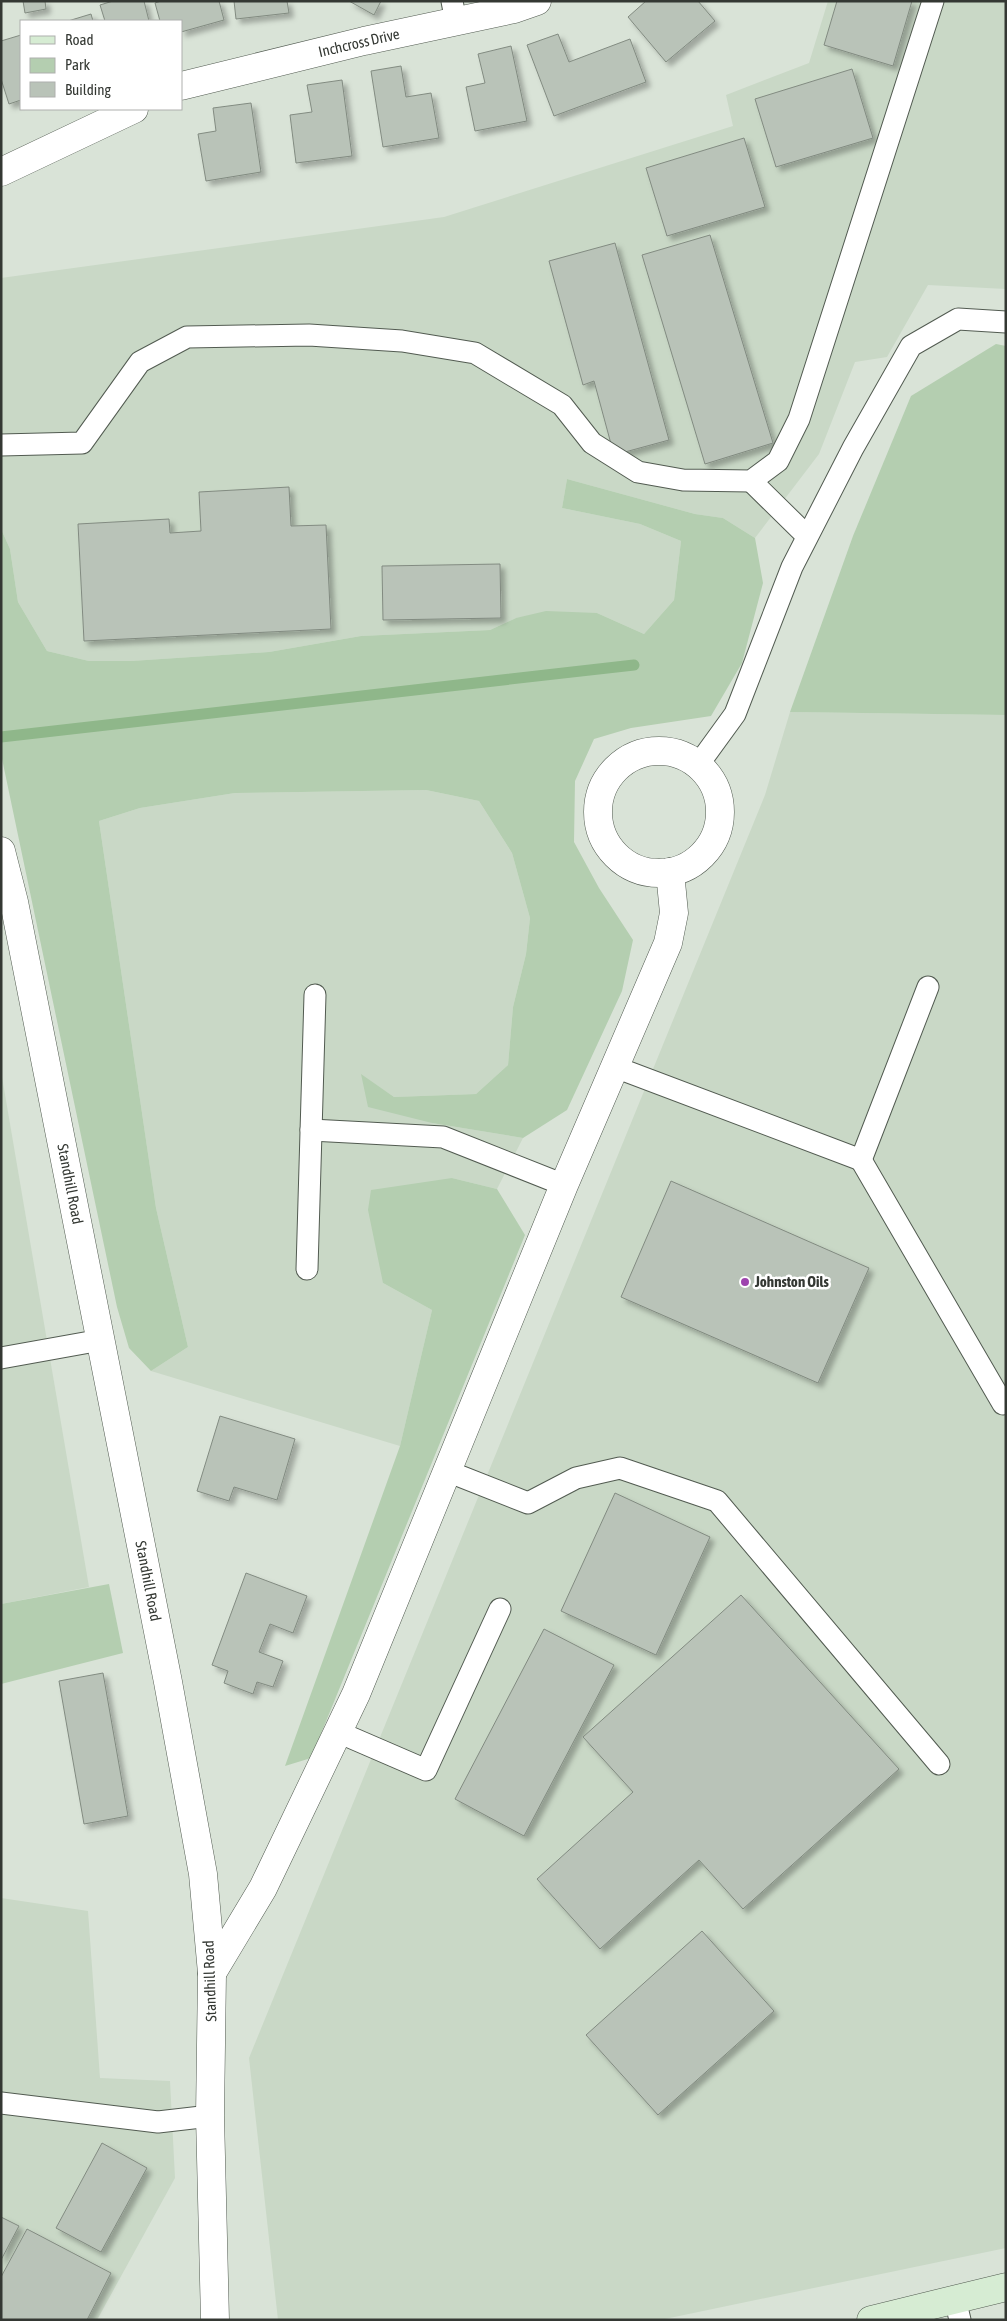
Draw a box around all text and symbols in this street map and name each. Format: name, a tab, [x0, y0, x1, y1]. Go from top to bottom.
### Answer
legend	[20, 20, 182, 110]
street label: Inchcross Drive	[317, 25, 401, 60]
text: Road	[65, 31, 94, 48]
text: Park	[65, 56, 90, 73]
text: Building	[65, 81, 111, 98]
street label: Standhill Road	[54, 1142, 87, 1225]
place label: Johnston Oils	[754, 1273, 829, 1290]
marker: Johnston Oils	[739, 1276, 751, 1288]
street label: Standhill Road	[132, 1539, 165, 1622]
street label: Standhill Road	[200, 1940, 219, 2022]

